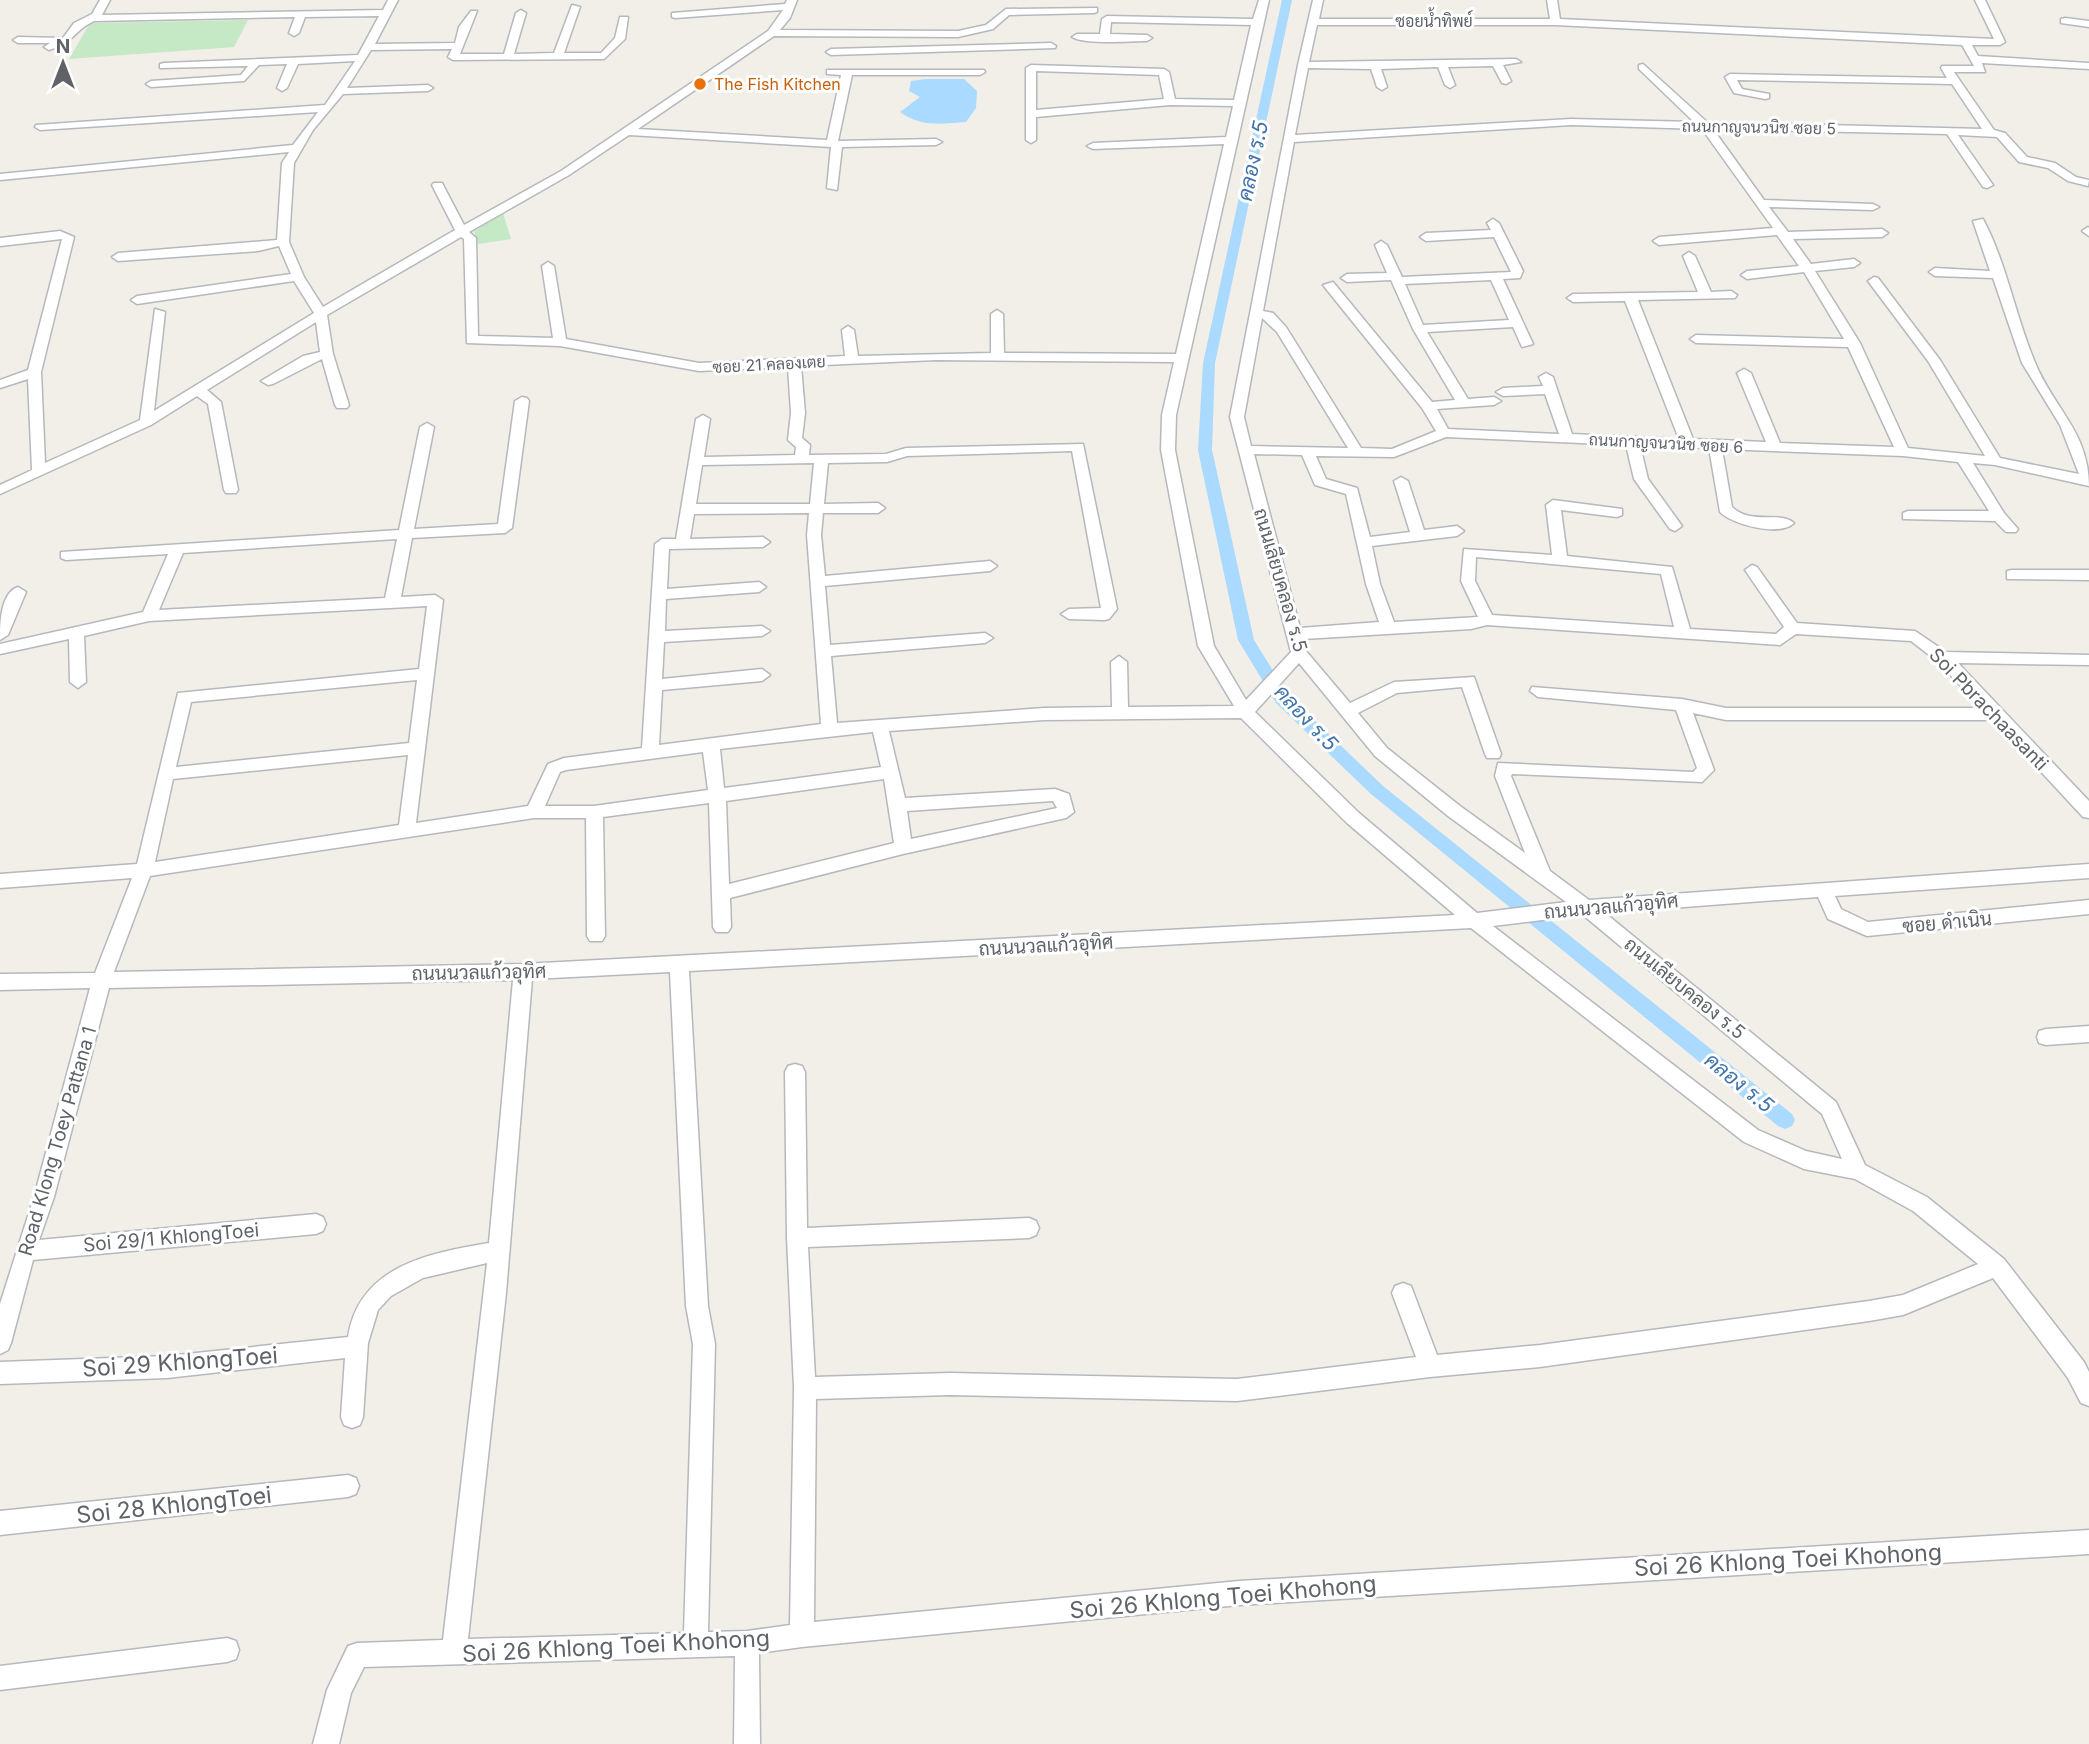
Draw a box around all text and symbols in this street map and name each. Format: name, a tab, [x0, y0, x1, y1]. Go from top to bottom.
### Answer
street label: ซอยน้ำทิพย์	[1395, 7, 1473, 31]
north arrow	[28, 28, 98, 98]
text: N	[56, 35, 70, 58]
place label: The Fish Kitchen	[714, 74, 841, 94]
marker: The Fish Kitchen	[692, 76, 708, 92]
street label: ถนนกาญจนวนิช ซอย 5	[1682, 116, 1836, 138]
water label: คลอง ร.5	[1232, 118, 1273, 203]
street label: ซอย 21 คลองเตย	[712, 351, 826, 377]
street label: ถนนกาญจนวนิช ซอย 6	[1588, 429, 1744, 457]
street label: ถนนเลียบคลอง ร.5	[1249, 505, 1313, 655]
street label: Soi Pbrachaasanti	[1924, 643, 2053, 775]
water label: คลอง ร.5	[1270, 679, 1343, 756]
street label: ถนนนวลแก้วอุทิศ	[1543, 889, 1679, 925]
street label: ซอย ดำเนิน	[1901, 907, 1993, 938]
street label: ถนนนวลแก้วอุทิศ	[978, 930, 1114, 962]
street label: ถนนเลียบคลอง ร.5	[1620, 932, 1750, 1044]
street label: ถนนนวลแก้วอุทิศ	[411, 960, 547, 986]
street label: Road Klong Toey Pattana 1	[14, 1024, 101, 1258]
water label: คลอง ร.5	[1700, 1047, 1779, 1118]
street label: Soi 29/1 KhlongToei	[82, 1218, 260, 1257]
street label: Soi 29 KhlongToei	[81, 1341, 279, 1383]
street label: Soi 28 KhlongToei	[75, 1481, 273, 1529]
street label: Soi 26 Khlong Toei Khohong	[1633, 1538, 1943, 1582]
street label: Soi 26 Khlong Toei Khohong	[1068, 1570, 1378, 1624]
street label: Soi 26 Khlong Toei Khohong	[461, 1624, 771, 1668]

